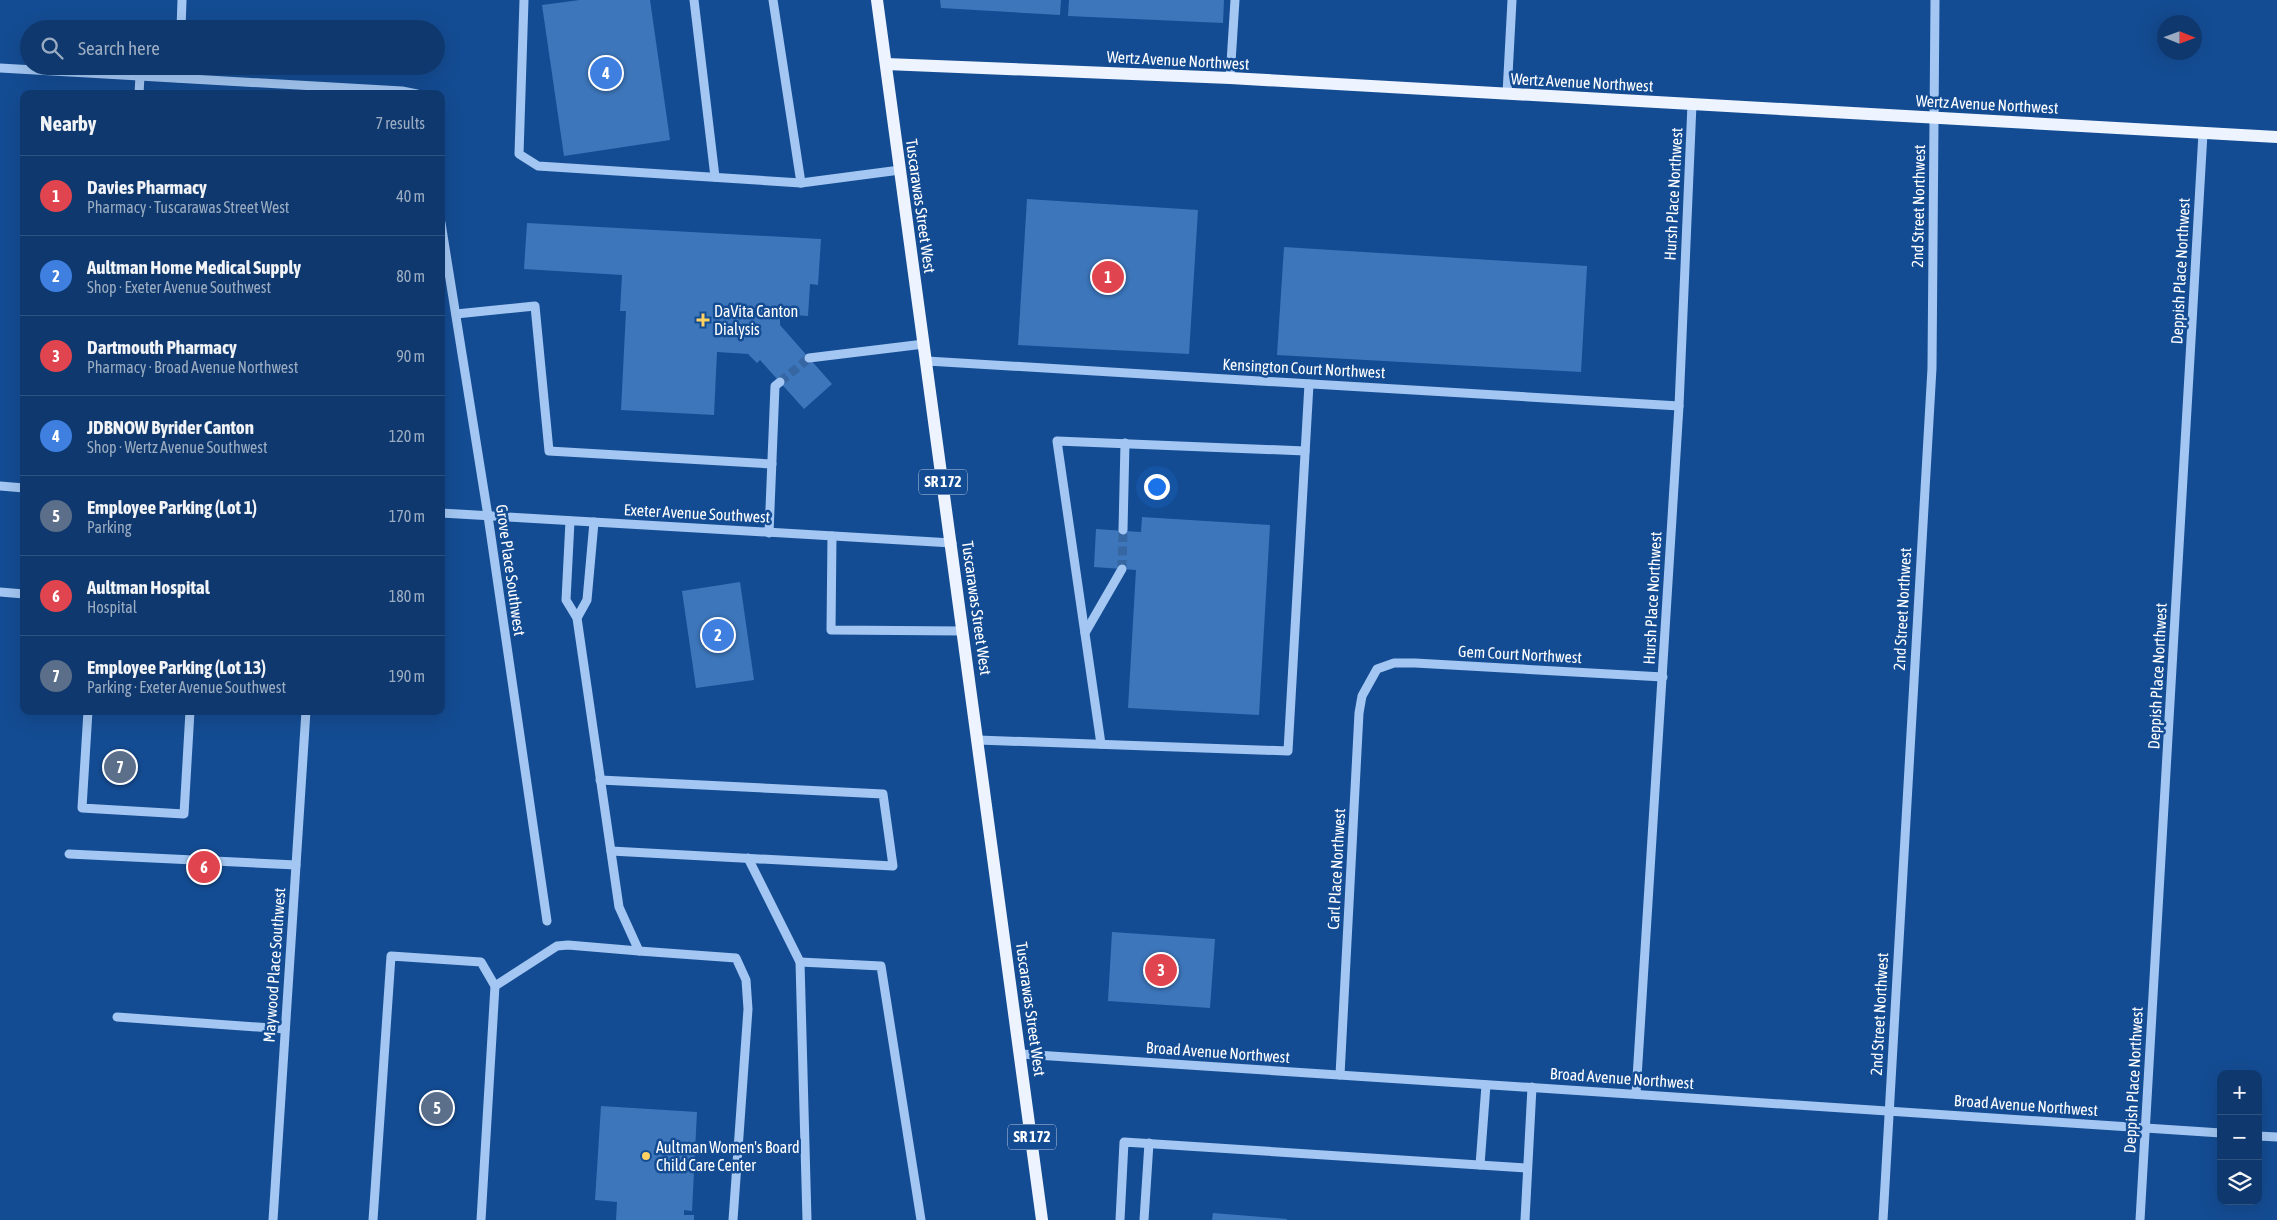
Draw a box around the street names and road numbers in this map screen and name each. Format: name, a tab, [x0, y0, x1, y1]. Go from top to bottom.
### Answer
street label: Wertz Avenue Northwest	[1106, 47, 1250, 73]
street label: Wertz Avenue Northwest	[1510, 69, 1654, 95]
street label: Wertz Avenue Northwest	[1915, 91, 2059, 117]
street label: Hursh Place Northwest	[1661, 127, 1685, 261]
street label: Tuscarawas Street West	[903, 138, 939, 275]
street label: 2nd Street Northwest	[1908, 144, 1928, 268]
street label: Deppish Place Northwest	[2167, 197, 2194, 345]
street label: Kensington Court Northwest	[1222, 355, 1386, 382]
road number: SR 172	[919, 470, 967, 494]
street label: Exeter Avenue Southwest	[623, 500, 771, 526]
street label: Grove Place Southwest	[493, 503, 529, 637]
street label: Hursh Place Northwest	[1640, 531, 1664, 665]
street label: Tuscarawas Street West	[959, 540, 995, 677]
street label: 2nd Street Northwest	[1890, 547, 1914, 671]
street label: Deppish Place Northwest	[2144, 602, 2171, 750]
street label: Gem Court Northwest	[1458, 642, 1583, 666]
street label: Carl Place Northwest	[1324, 807, 1348, 930]
street label: Maywood Place Southwest	[260, 887, 289, 1043]
street label: Tuscarawas Street West	[1013, 941, 1049, 1078]
street label: 2nd Street Northwest	[1867, 952, 1891, 1076]
street label: Deppish Place Northwest	[2120, 1006, 2147, 1154]
street label: Broad Avenue Northwest	[1145, 1038, 1291, 1066]
street label: Broad Avenue Northwest	[1549, 1064, 1695, 1092]
street label: Broad Avenue Northwest	[1953, 1091, 2099, 1119]
road number: SR 172	[1008, 1124, 1056, 1150]

